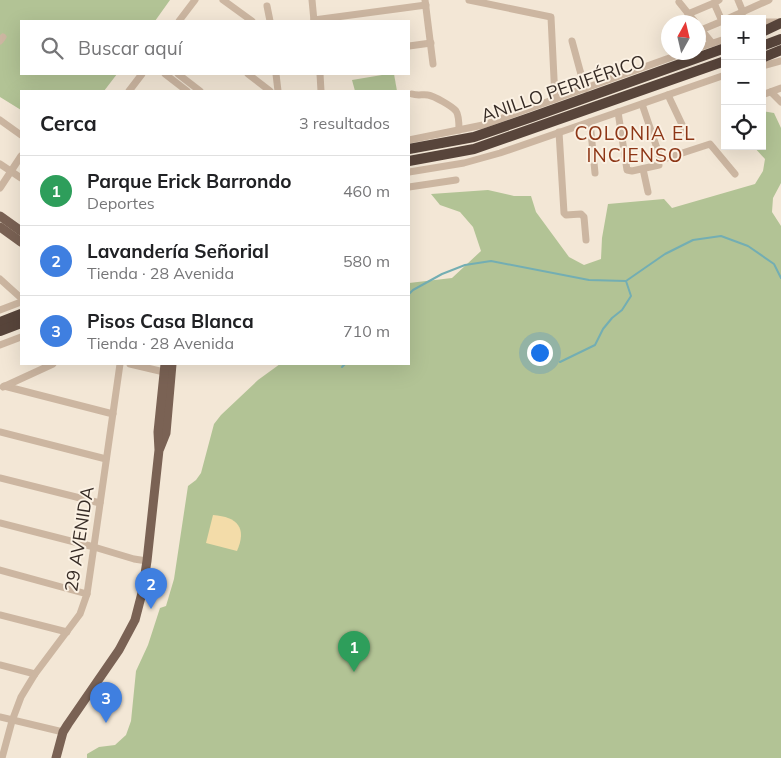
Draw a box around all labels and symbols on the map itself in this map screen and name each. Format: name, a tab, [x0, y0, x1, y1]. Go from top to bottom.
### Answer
north arrow	[661, 15, 706, 60]
street label: ANILLO PERIFÉRICO	[478, 49, 648, 127]
district label: COLONIA EL INCIENSO	[574, 121, 696, 167]
your location	[527, 340, 553, 366]
street label: 29 AVENIDA	[59, 485, 99, 593]
pin: 2	[135, 568, 167, 609]
pin: 1	[338, 631, 370, 672]
pin: 3	[90, 682, 122, 723]

